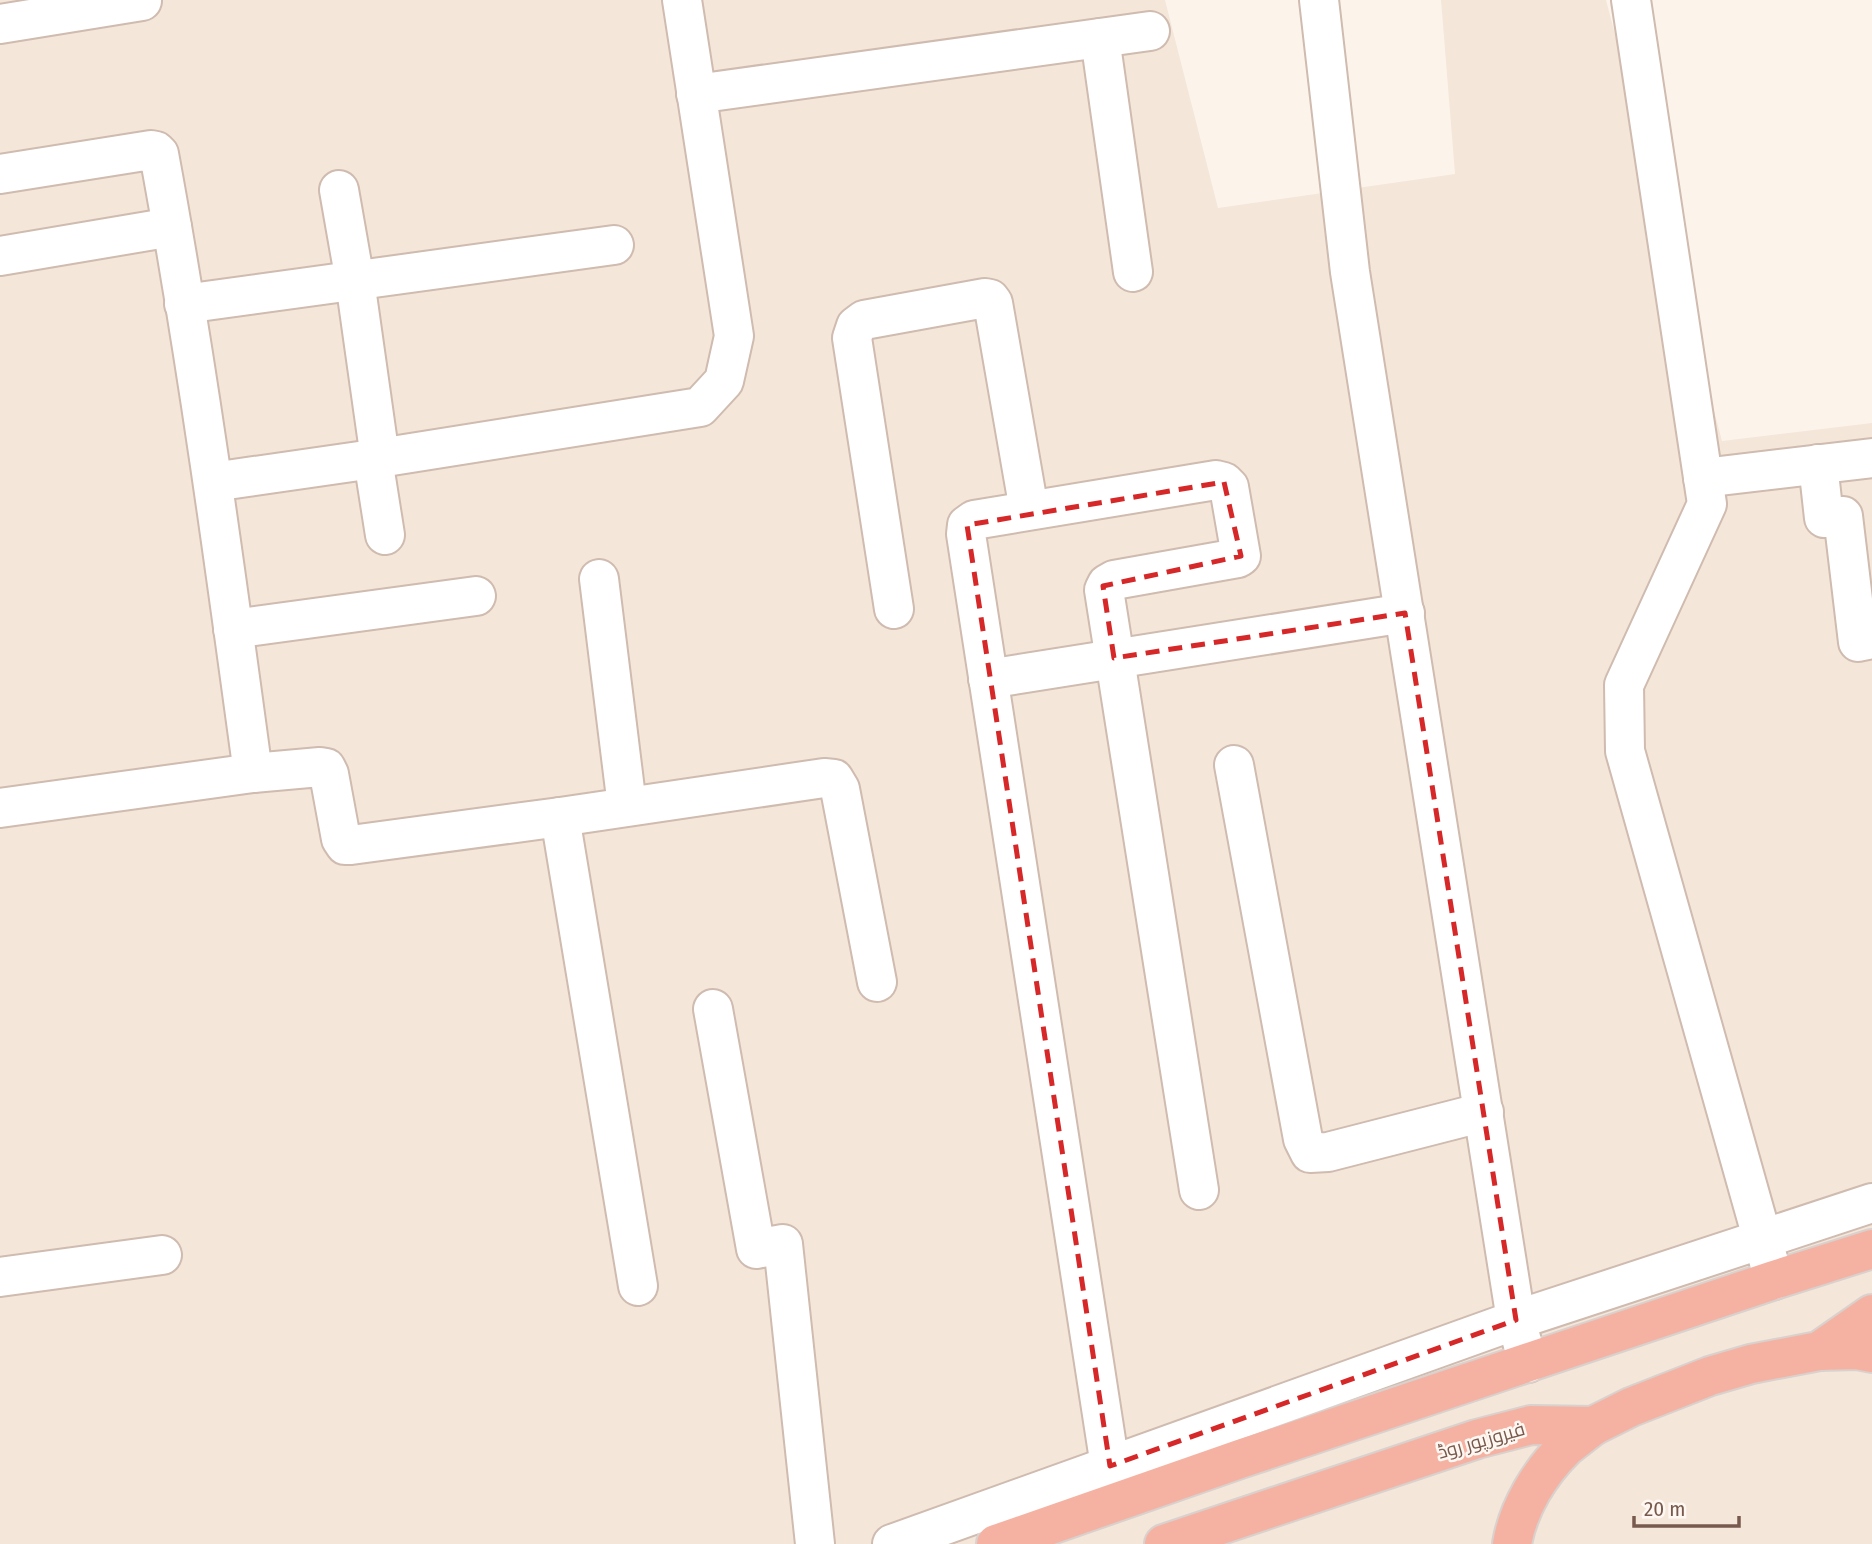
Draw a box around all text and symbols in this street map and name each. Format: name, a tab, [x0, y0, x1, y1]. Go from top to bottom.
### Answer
street label: فیروزپور روڈ	[1435, 1417, 1528, 1465]
scale bar	[1634, 1484, 1739, 1528]
text: 20 m	[1644, 1496, 1685, 1522]

